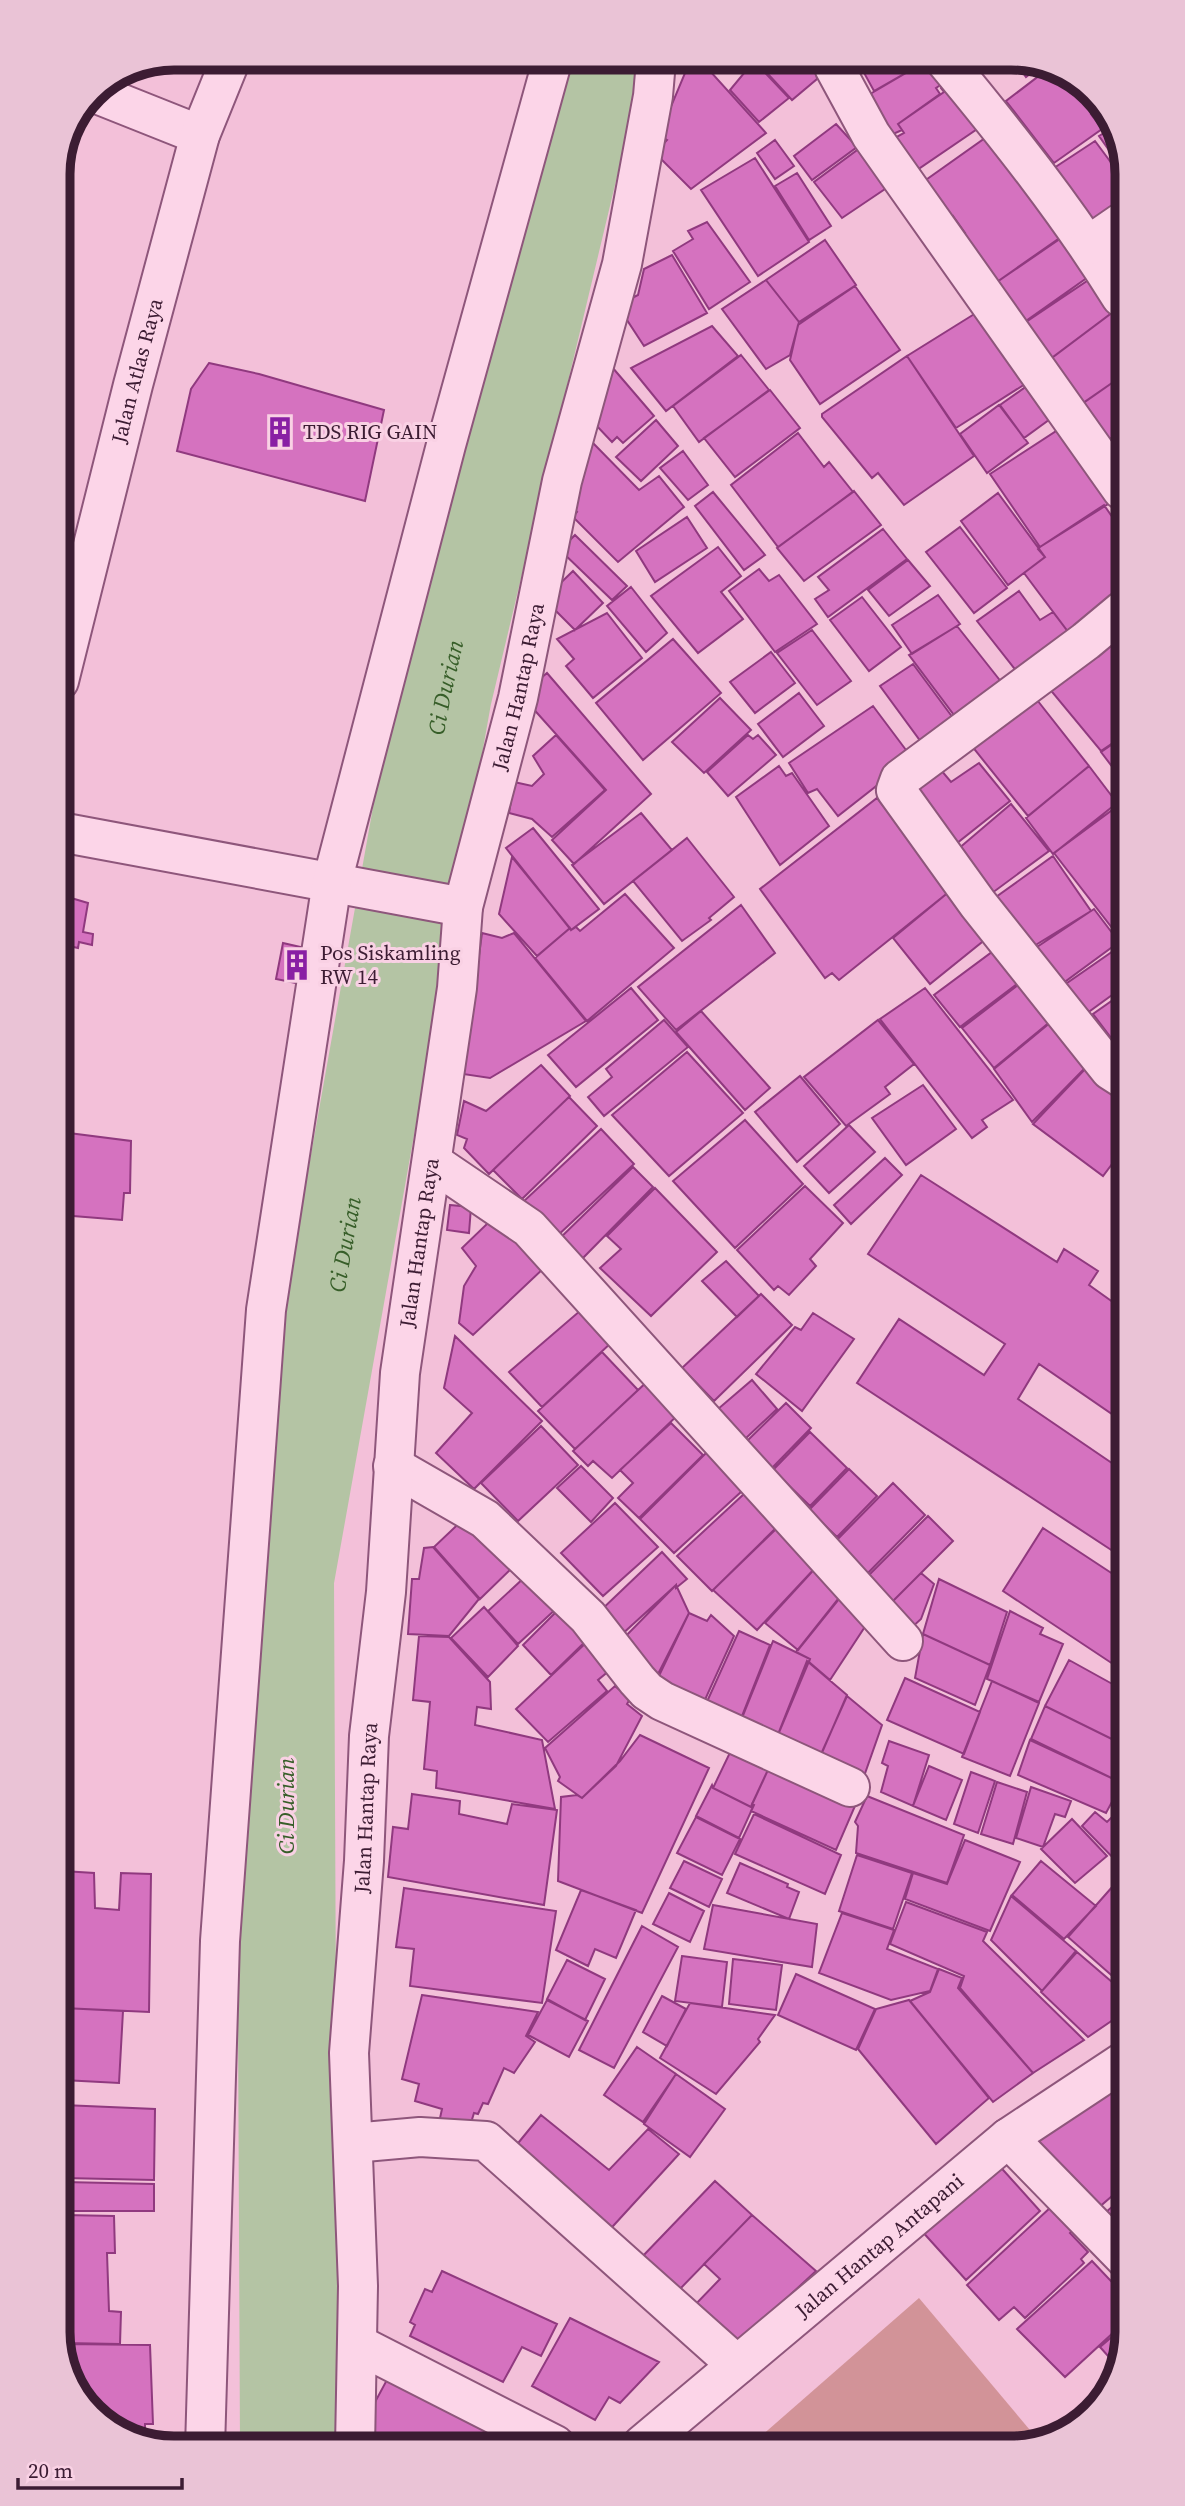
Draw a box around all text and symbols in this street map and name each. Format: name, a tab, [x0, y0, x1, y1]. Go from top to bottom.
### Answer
street label: Jalan Atlas Raya	[104, 295, 170, 447]
building icon: TDS RIG GAIN	[263, 415, 297, 449]
place label: TDS RIG GAIN	[303, 417, 437, 446]
street label: Jalan Hantap Raya	[484, 600, 551, 775]
water label: Ci Durian	[420, 636, 471, 737]
place label: Pos Siskamling RW 14	[320, 938, 461, 991]
building icon: Pos Siskamling RW 14	[280, 948, 314, 982]
street label: Jalan Hantap Raya	[392, 1156, 446, 1330]
water label: Ci Durian	[321, 1194, 369, 1295]
street label: Jalan Hantap Raya	[346, 1720, 385, 1895]
water label: Ci Durian	[270, 1758, 302, 1854]
street label: Jalan Hantap Antapani	[788, 2166, 970, 2325]
scale bar	[18, 2446, 182, 2490]
text: 20 m	[28, 2456, 73, 2485]

